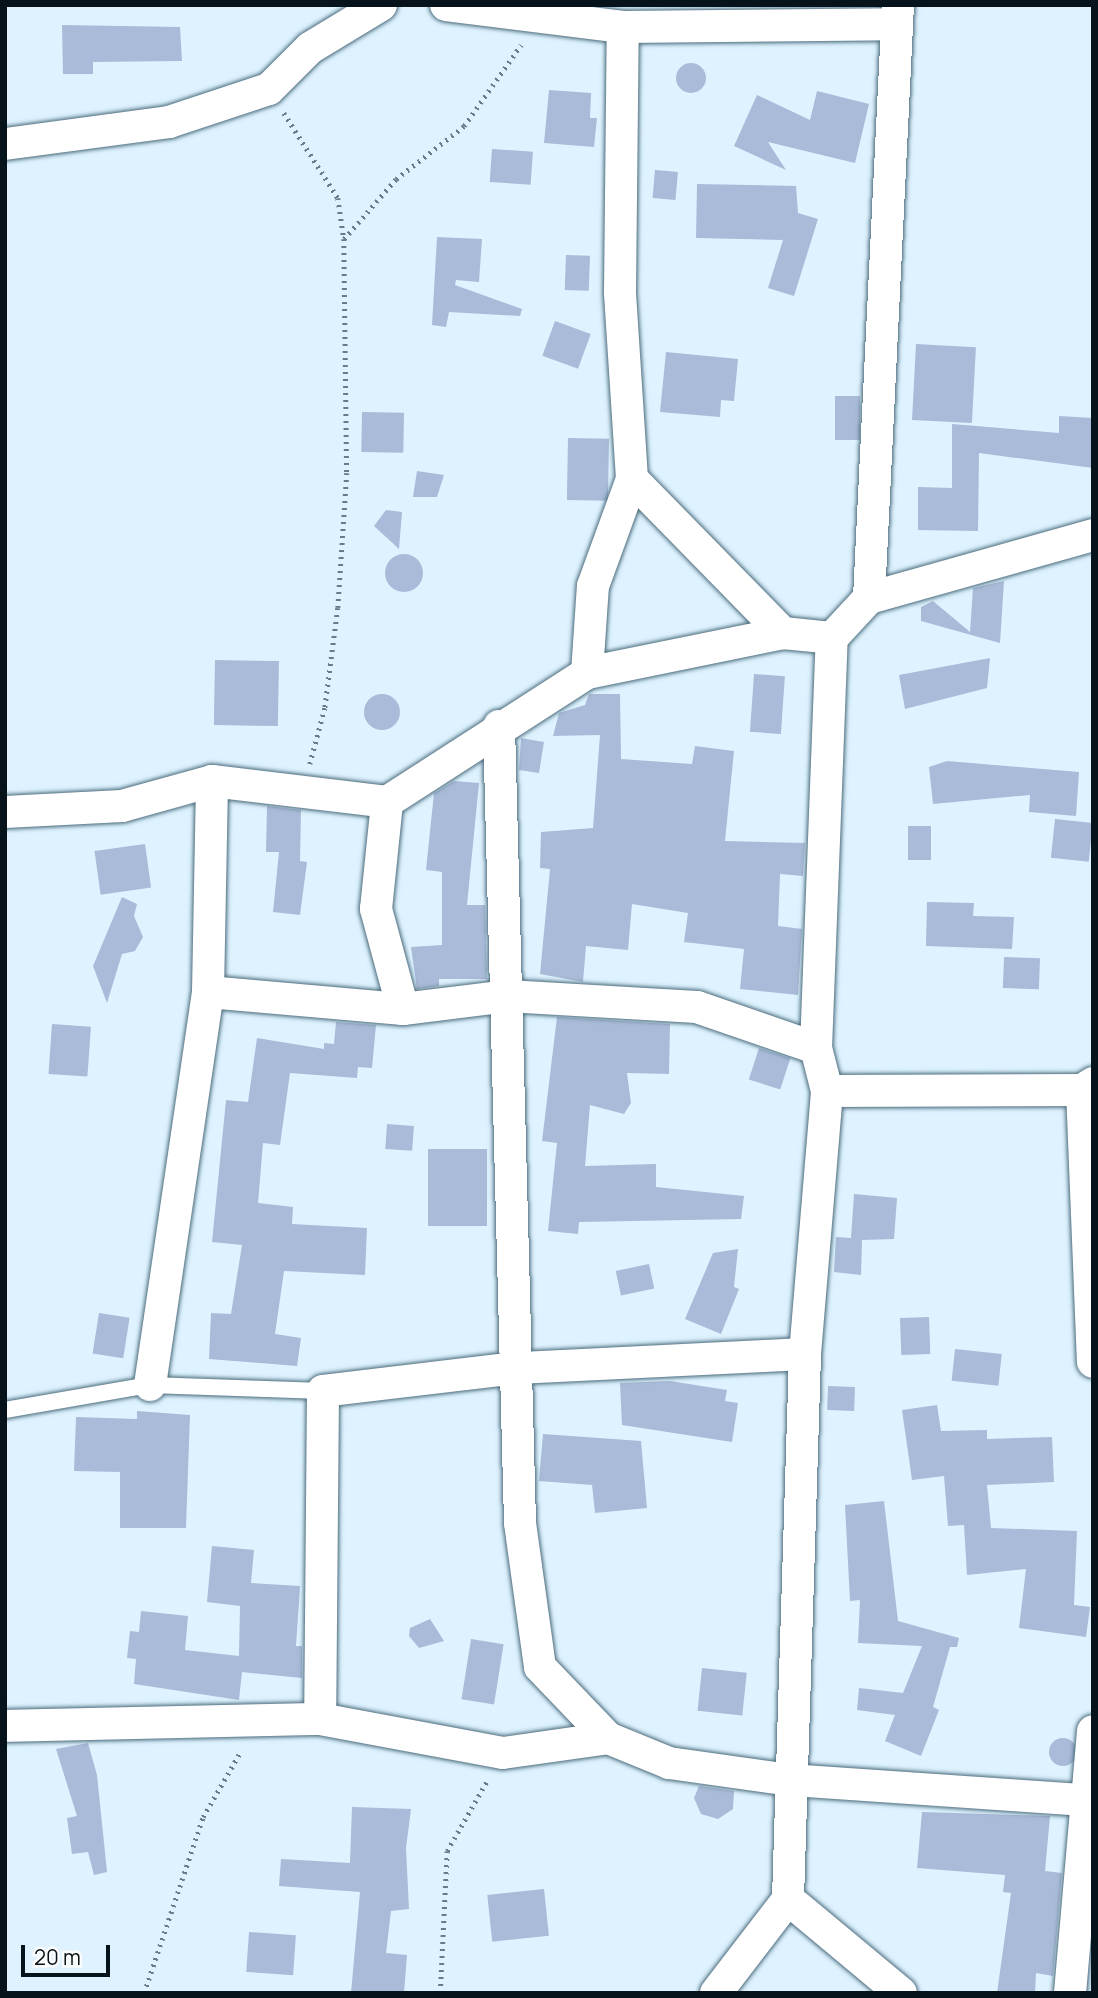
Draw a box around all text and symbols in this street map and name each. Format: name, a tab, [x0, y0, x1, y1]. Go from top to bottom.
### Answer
scale bar	[24, 1932, 114, 1976]
text: 20 m	[34, 1943, 81, 1971]

